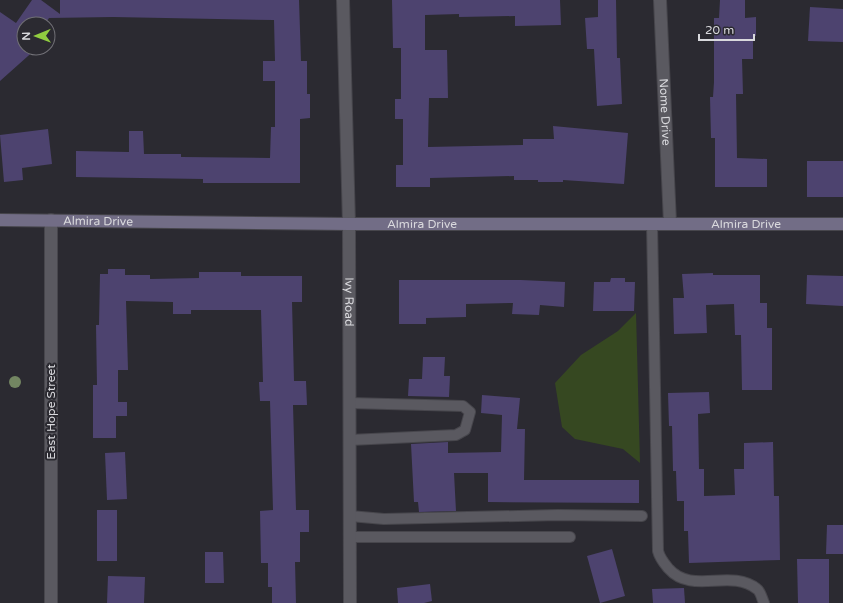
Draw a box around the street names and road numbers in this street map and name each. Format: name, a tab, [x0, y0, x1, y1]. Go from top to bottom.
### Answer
street label: Nome Drive	[657, 78, 674, 146]
street label: Almira Drive	[63, 214, 133, 229]
street label: Almira Drive	[387, 217, 457, 231]
street label: Almira Drive	[711, 217, 781, 231]
street label: Ivy Road	[342, 277, 356, 327]
street label: East Hope Street	[44, 364, 58, 460]

